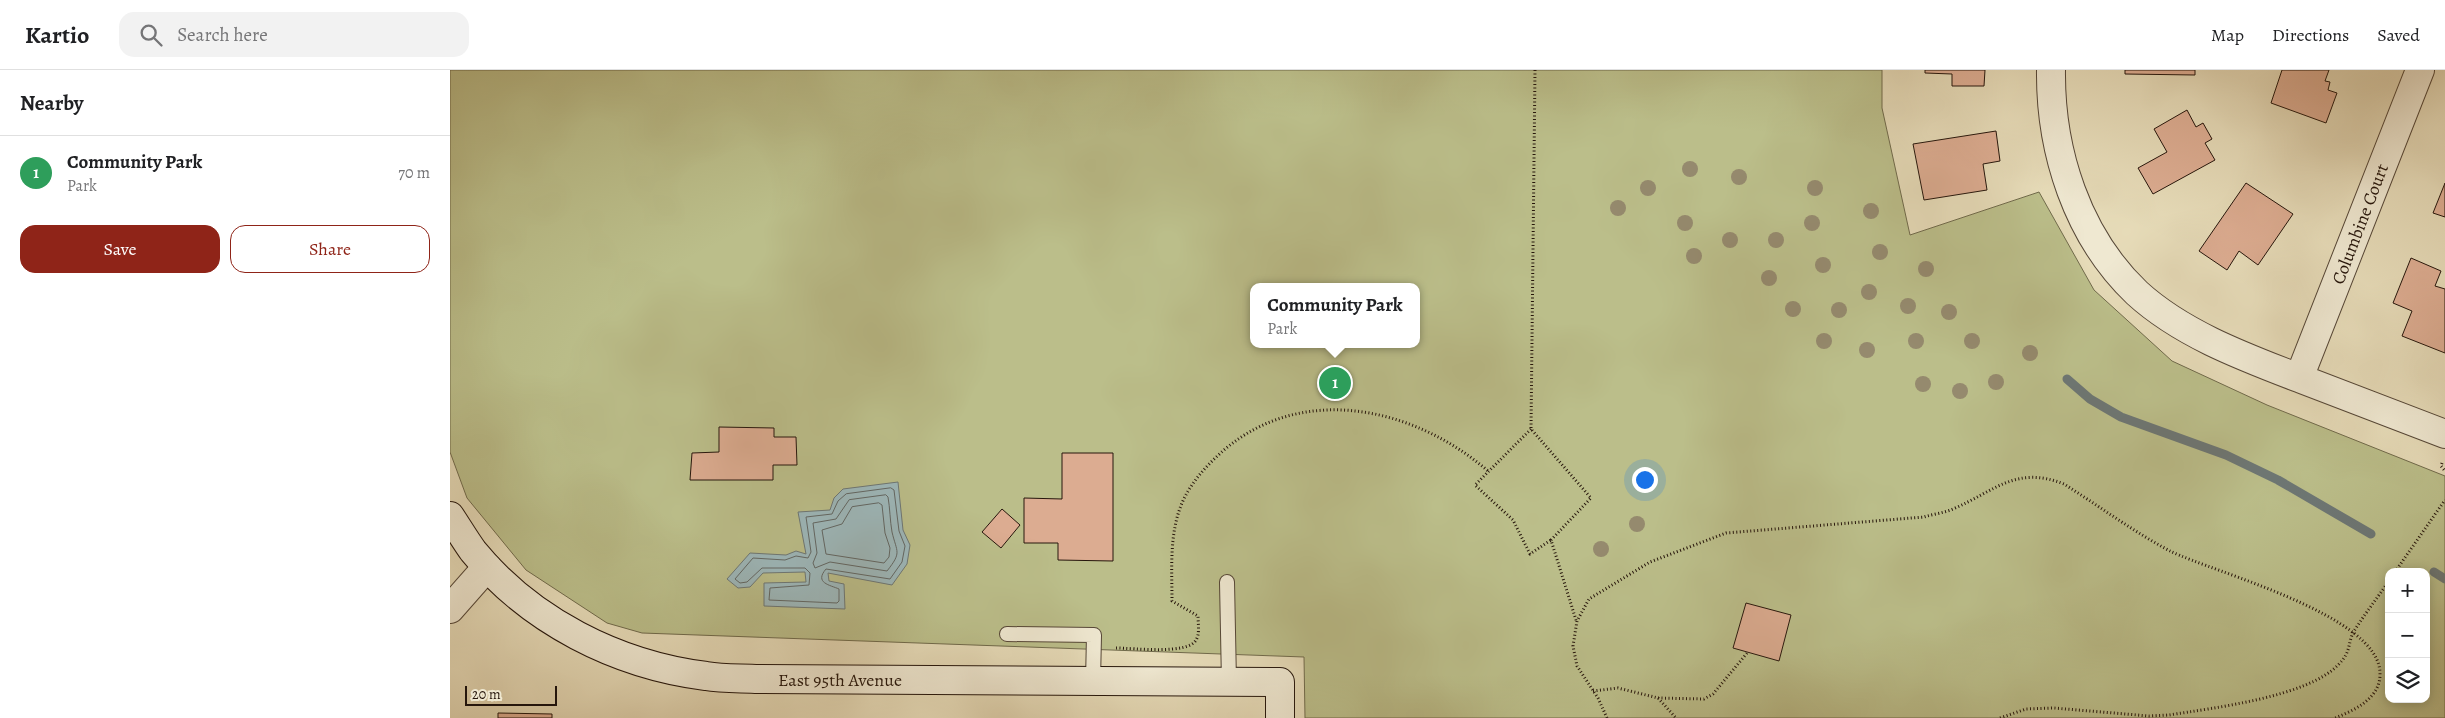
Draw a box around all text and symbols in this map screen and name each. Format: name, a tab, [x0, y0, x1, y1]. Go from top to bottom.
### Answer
search box	[119, 12, 469, 57]
text: Kartio	[25, 19, 89, 51]
icon: search	[137, 21, 165, 49]
text: Search here	[177, 22, 268, 48]
text: Map	[2211, 23, 2244, 47]
text: Directions	[2272, 23, 2349, 47]
text: Saved	[2377, 23, 2420, 47]
text: Nearby	[20, 89, 83, 117]
text: Community Park	[67, 149, 202, 175]
street label: Columbine Court	[2326, 160, 2394, 288]
text: 1	[33, 162, 39, 184]
text: 70 m	[398, 162, 430, 184]
text: Park	[67, 175, 97, 197]
button: Save	[20, 225, 220, 273]
button: Share	[230, 225, 430, 273]
popup	[1250, 283, 1420, 348]
text: Community Park	[1267, 292, 1403, 318]
text: Park	[1267, 318, 1297, 340]
pin: 1	[1319, 364, 1351, 402]
your location	[1632, 467, 1658, 493]
map controls	[2385, 568, 2430, 703]
button: +	[2385, 568, 2430, 613]
button: −	[2385, 613, 2430, 658]
button: layers	[2385, 658, 2430, 703]
street label: East 95th Avenue	[778, 668, 902, 692]
scale bar	[465, 683, 558, 706]
text: 20 m	[472, 685, 501, 704]

